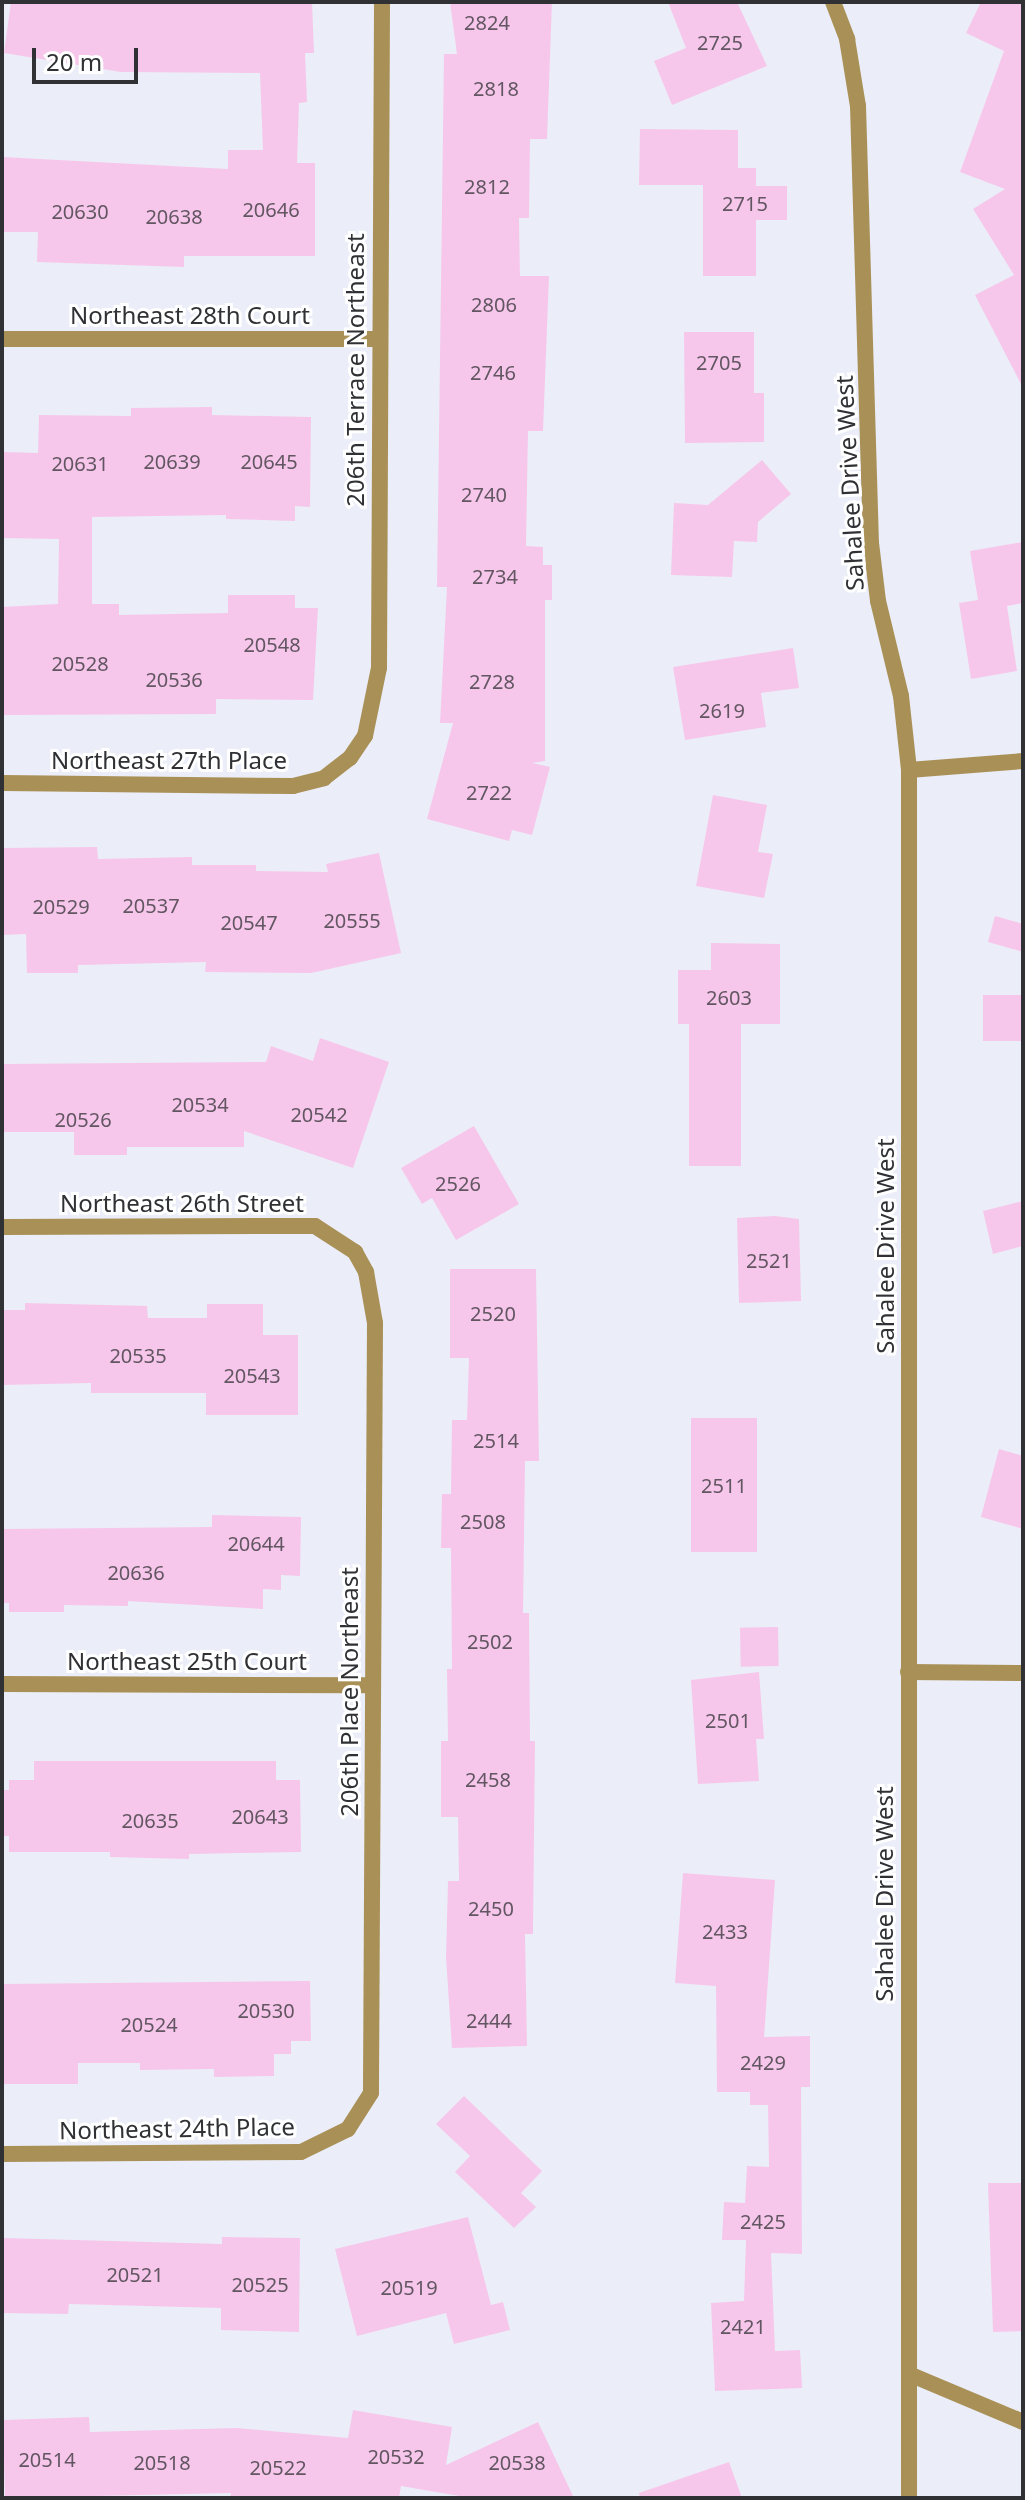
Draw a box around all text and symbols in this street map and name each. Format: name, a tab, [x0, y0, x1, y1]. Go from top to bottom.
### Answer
house number: 2824	[464, 10, 510, 34]
house number: 2725	[697, 30, 743, 54]
scale bar	[36, 32, 142, 82]
text: 20 m	[46, 45, 102, 78]
house number: 2818	[473, 76, 519, 100]
house number: 2812	[464, 174, 510, 198]
house number: 2715	[722, 191, 768, 215]
house number: 20646	[242, 197, 300, 221]
house number: 20630	[51, 199, 109, 223]
house number: 20638	[145, 204, 203, 228]
street label: 206th Terrace Northeast	[341, 233, 369, 507]
house number: 2806	[471, 292, 517, 316]
street label: Northeast 28th Court	[70, 301, 310, 329]
house number: 2705	[696, 350, 742, 374]
house number: 2746	[470, 360, 516, 384]
street label: Sahalee Drive West	[829, 375, 869, 591]
house number: 20639	[143, 449, 201, 473]
house number: 20645	[240, 449, 298, 473]
house number: 20631	[51, 451, 109, 475]
house number: 2740	[461, 482, 507, 506]
house number: 2734	[472, 564, 518, 588]
house number: 20548	[243, 632, 301, 656]
house number: 20528	[51, 651, 109, 675]
house number: 20536	[145, 667, 203, 691]
house number: 2728	[469, 669, 515, 693]
house number: 2619	[699, 698, 745, 722]
street label: Northeast 27th Place	[51, 746, 287, 774]
house number: 2722	[466, 780, 512, 804]
house number: 20537	[122, 893, 180, 917]
house number: 20529	[32, 894, 90, 918]
house number: 20555	[323, 908, 381, 932]
house number: 20547	[220, 910, 278, 934]
house number: 2603	[706, 985, 752, 1009]
house number: 20534	[171, 1092, 229, 1116]
house number: 20542	[290, 1102, 348, 1126]
house number: 20526	[54, 1107, 112, 1131]
street label: Sahalee Drive West	[871, 1138, 899, 1354]
house number: 2526	[435, 1171, 481, 1195]
street label: Northeast 26th Street	[60, 1189, 304, 1217]
house number: 2521	[746, 1248, 792, 1272]
house number: 2520	[470, 1301, 516, 1325]
house number: 20535	[109, 1343, 167, 1367]
house number: 20543	[223, 1363, 281, 1387]
house number: 2514	[473, 1428, 519, 1452]
house number: 2511	[701, 1473, 747, 1497]
house number: 2508	[460, 1509, 506, 1533]
house number: 20644	[227, 1531, 285, 1555]
house number: 20636	[107, 1560, 165, 1584]
street label: 206th Place Northeast	[335, 1567, 363, 1817]
house number: 2502	[467, 1629, 513, 1653]
street label: Northeast 25th Court	[67, 1647, 307, 1675]
house number: 2501	[705, 1708, 751, 1732]
house number: 2458	[465, 1767, 511, 1791]
street label: Sahalee Drive West	[870, 1786, 898, 2002]
house number: 20643	[231, 1804, 289, 1828]
house number: 20635	[121, 1808, 179, 1832]
house number: 2450	[468, 1896, 514, 1920]
house number: 2433	[702, 1919, 748, 1943]
house number: 20530	[237, 1998, 295, 2022]
house number: 2444	[466, 2008, 512, 2032]
house number: 20524	[120, 2012, 178, 2036]
house number: 2429	[740, 2050, 786, 2074]
street label: Northeast 24th Place	[59, 2112, 295, 2144]
house number: 2425	[740, 2209, 786, 2233]
house number: 20521	[106, 2262, 164, 2286]
house number: 20525	[231, 2272, 289, 2296]
house number: 20519	[380, 2275, 438, 2299]
house number: 2421	[720, 2314, 766, 2338]
house number: 20532	[367, 2444, 425, 2468]
house number: 20514	[18, 2447, 76, 2471]
house number: 20518	[133, 2450, 191, 2474]
house number: 20538	[488, 2450, 546, 2474]
house number: 20522	[249, 2455, 307, 2479]

